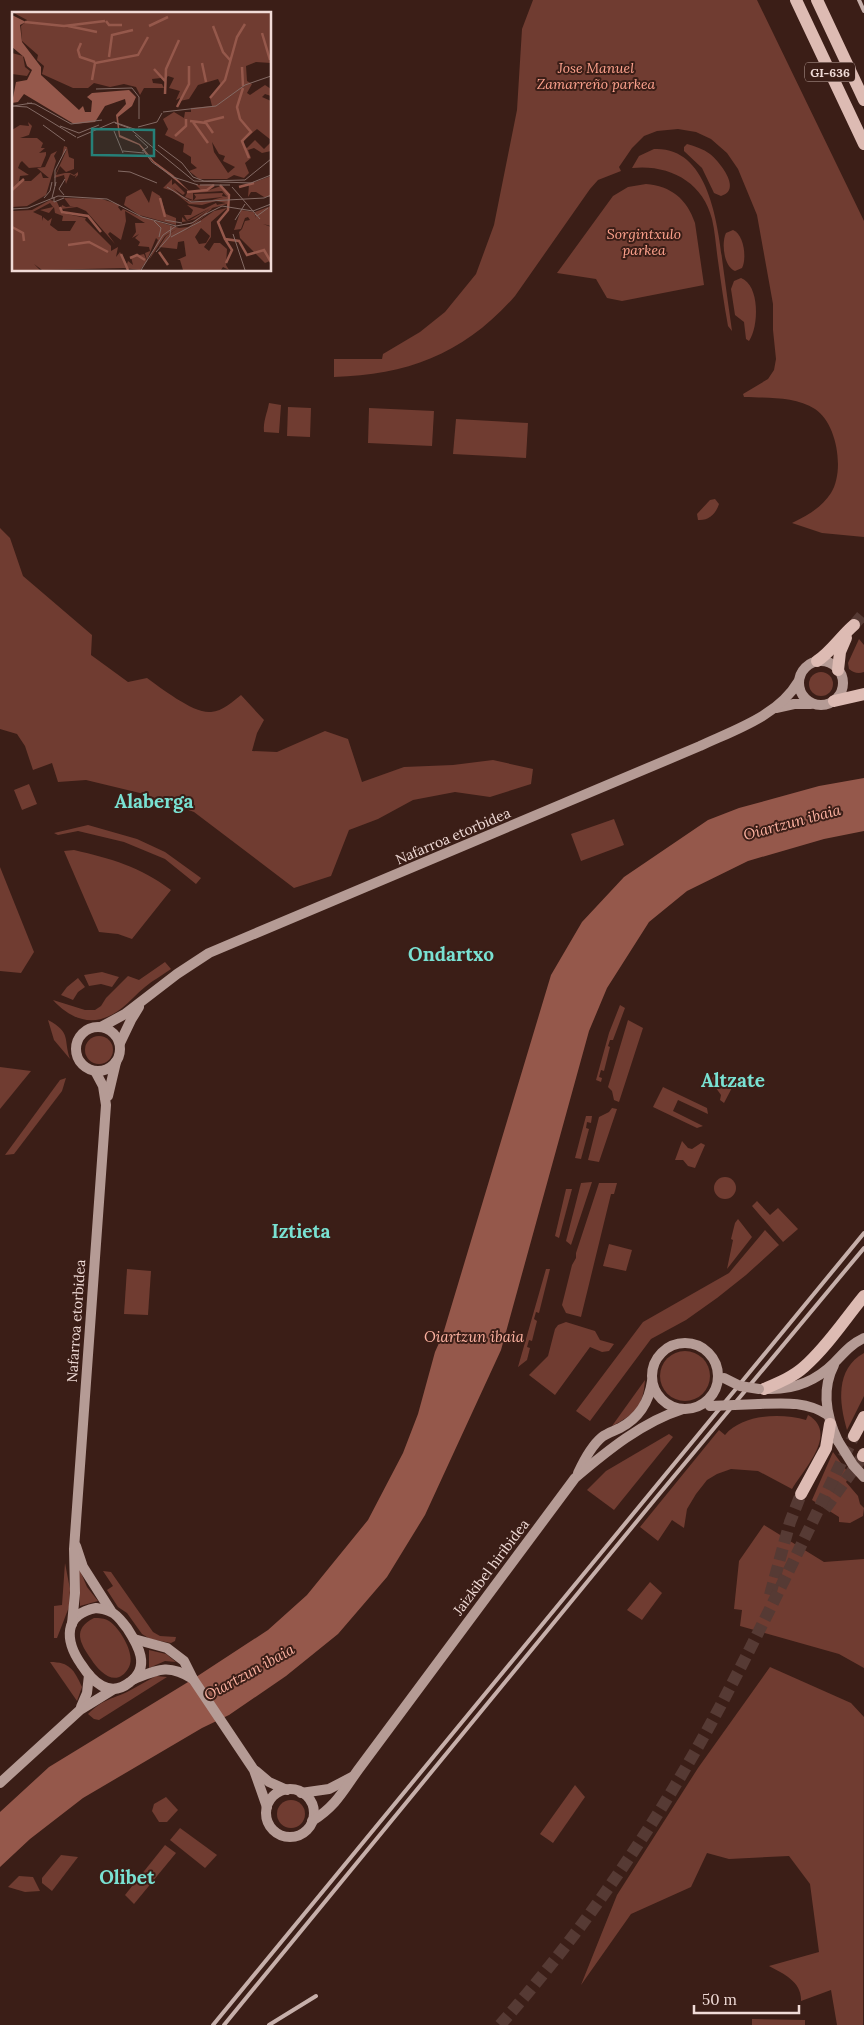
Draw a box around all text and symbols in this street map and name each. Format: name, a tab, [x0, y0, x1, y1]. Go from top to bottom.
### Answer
inset map	[12, 12, 271, 271]
park label: Jose Manuel Zamarreño parkea	[537, 59, 656, 93]
road number: GI-636	[805, 62, 855, 82]
park label: Sorgintxulo parkea	[607, 225, 681, 259]
district label: Alaberga	[114, 789, 194, 813]
water label: Oiartzun ibaia	[741, 800, 844, 844]
street label: Nafarroa etorbidea	[393, 804, 513, 868]
district label: Ondartxo	[408, 942, 494, 966]
district label: Altzate	[701, 1068, 765, 1092]
district label: Iztieta	[272, 1219, 330, 1243]
street label: Nafarroa etorbidea	[63, 1259, 89, 1383]
water label: Oiartzun ibaia	[424, 1327, 525, 1346]
street label: Jaizkibel hiribidea	[448, 1515, 533, 1619]
water label: Oiartzun ibaia	[201, 1639, 298, 1705]
district label: Olibet	[99, 1865, 156, 1889]
scale bar	[694, 1982, 799, 2014]
text: 50 m	[702, 1990, 737, 2009]

